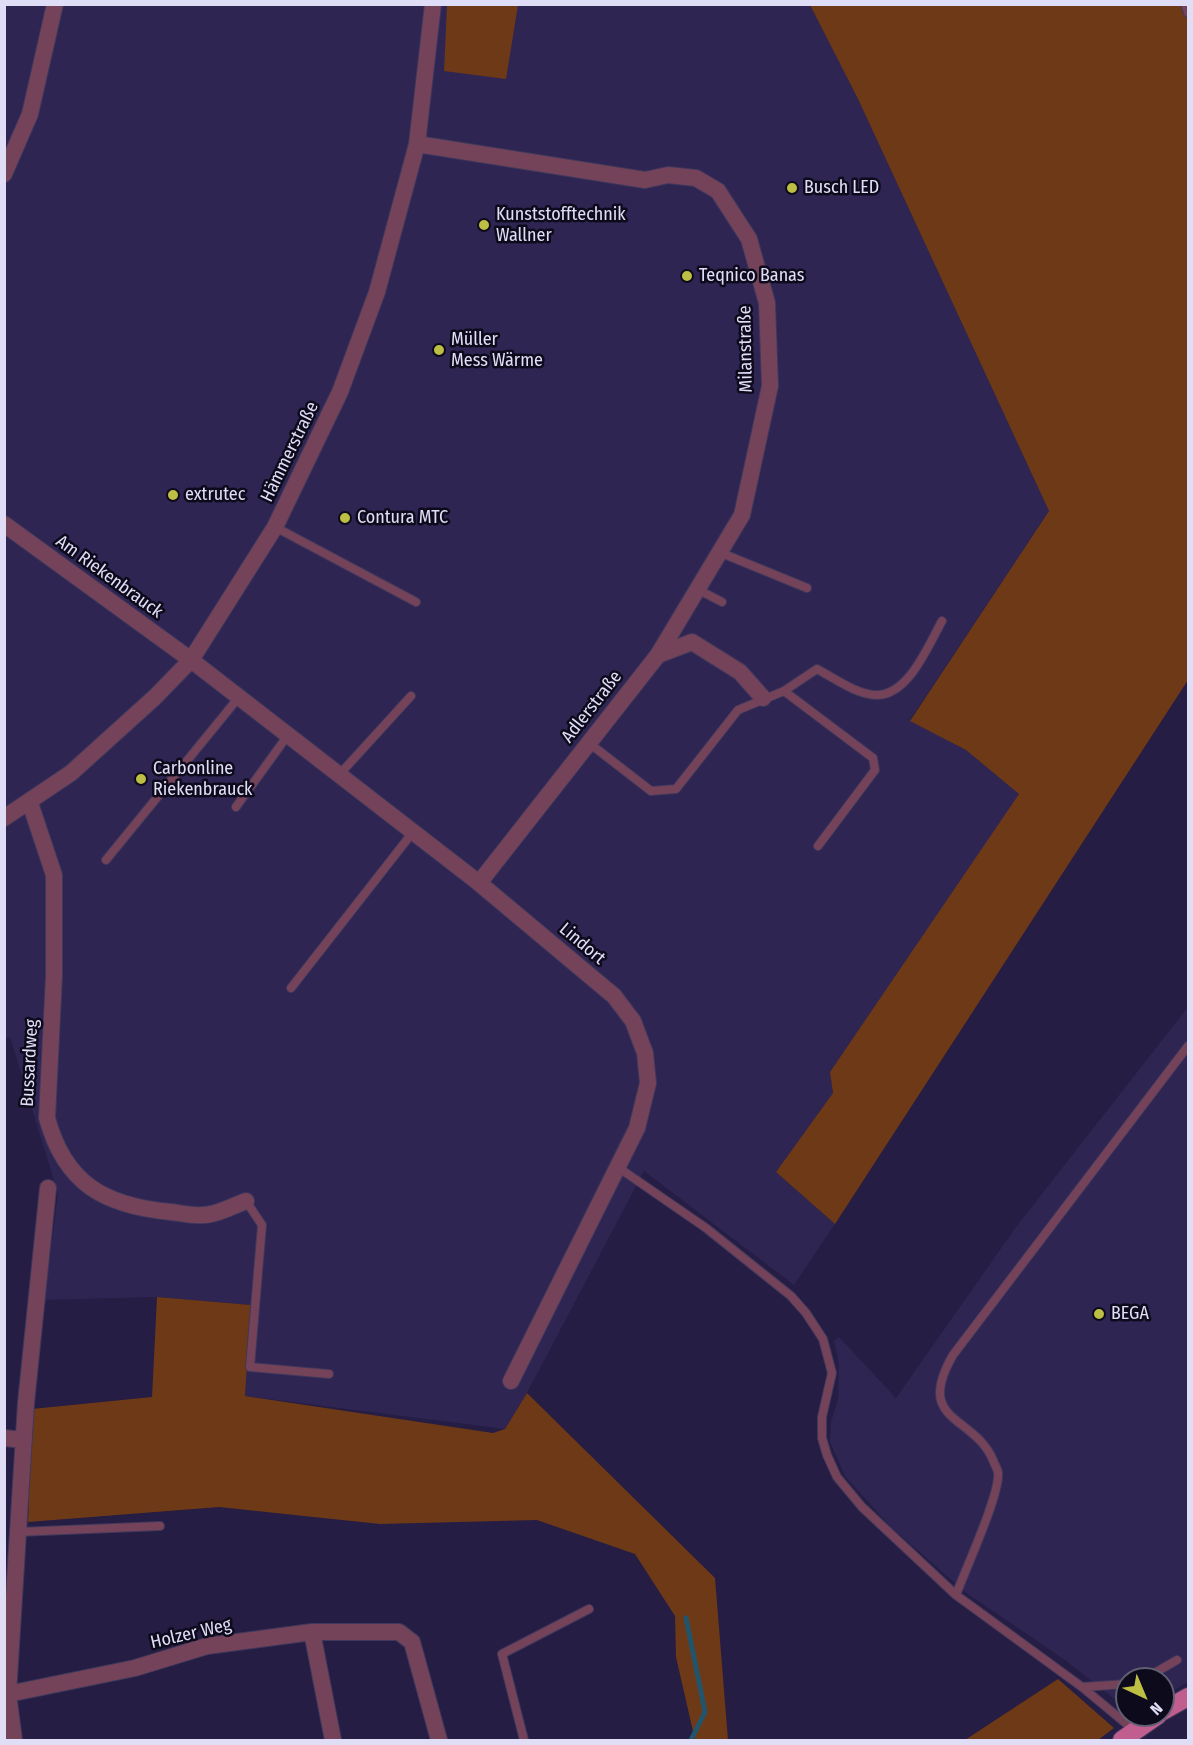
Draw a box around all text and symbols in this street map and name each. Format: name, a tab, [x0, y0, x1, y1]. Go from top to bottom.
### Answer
place label: Busch LED	[804, 177, 879, 199]
marker: Busch LED	[785, 181, 799, 195]
place label: Kunststofftechnik Wallner	[496, 204, 626, 246]
marker: Kunststofftechnik Wallner	[477, 218, 491, 232]
place label: Teqnico Banas	[699, 265, 804, 287]
marker: Teqnico Banas	[680, 269, 694, 283]
street label: Milanstraße	[734, 305, 758, 393]
place label: Müller Mess Wärme	[451, 329, 543, 372]
marker: Müller Mess Wärme	[432, 343, 446, 357]
street label: Hämmerstraße	[256, 398, 324, 506]
place label: extrutec	[185, 484, 245, 506]
marker: extrutec	[166, 488, 180, 502]
place label: Contura MTC	[357, 507, 448, 529]
marker: Contura MTC	[338, 511, 352, 525]
street label: Am Riekenbrauck	[51, 531, 167, 623]
street label: Adlerstraße	[557, 667, 627, 747]
place label: Carbonline Riekenbrauck	[153, 758, 252, 800]
marker: Carbonline Riekenbrauck	[134, 772, 148, 786]
street label: Lindort	[555, 919, 609, 969]
street label: Bussardweg	[17, 1019, 43, 1107]
place label: BEGA	[1111, 1303, 1149, 1325]
marker: BEGA	[1092, 1307, 1106, 1321]
street label: Holzer Weg	[148, 1614, 234, 1654]
north arrow	[1115, 1667, 1175, 1727]
text: N	[1146, 1699, 1167, 1719]

